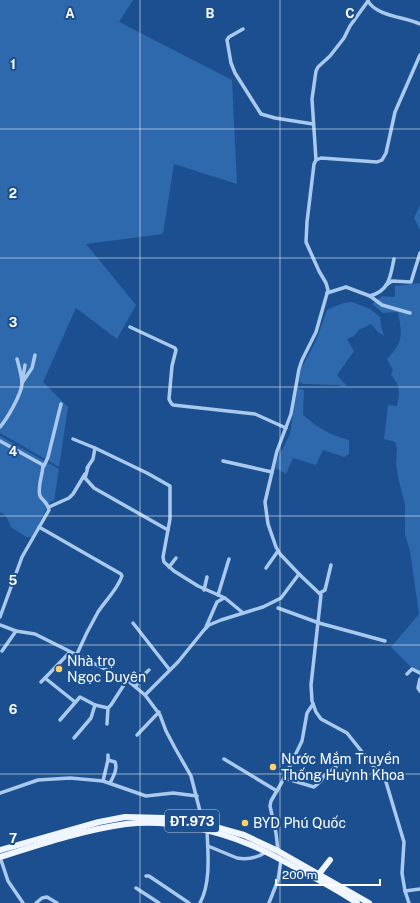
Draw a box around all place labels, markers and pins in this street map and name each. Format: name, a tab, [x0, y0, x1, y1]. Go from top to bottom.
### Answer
place label: Nhà trọ Ngọc Duyên	[67, 653, 146, 685]
marker: Nhà trọ Ngọc Duyên	[54, 664, 64, 674]
place label: Nước Mắm Truyền Thống Huỳnh Khoa	[281, 751, 405, 783]
marker: Nước Mắm Truyền Thống Huỳnh Khoa	[268, 762, 278, 772]
place label: BYD Phú Quốc	[253, 815, 346, 831]
marker: BYD Phú Quốc	[240, 818, 250, 828]

